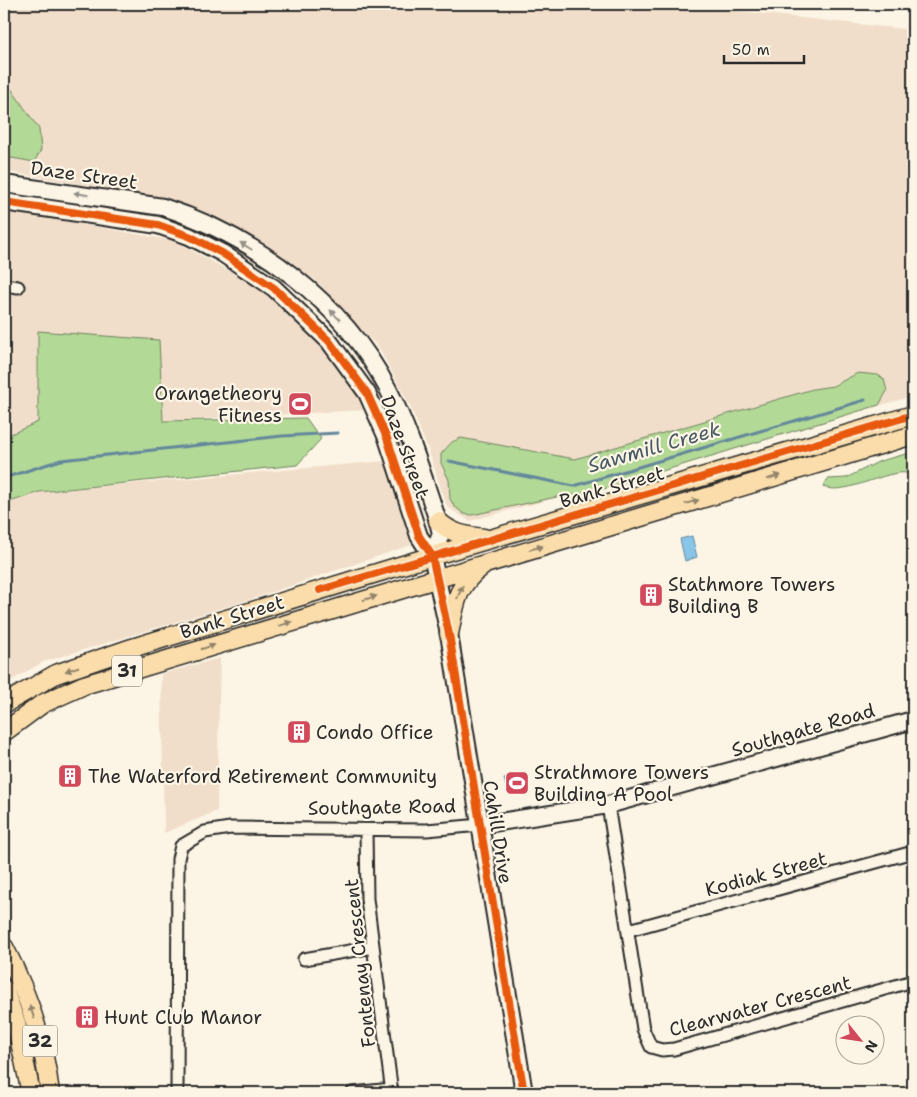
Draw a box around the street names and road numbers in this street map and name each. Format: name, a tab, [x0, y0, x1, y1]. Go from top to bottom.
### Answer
street label: Daze Street	[29, 155, 139, 195]
street label: Daze Street	[375, 392, 435, 502]
street label: Bank Street	[557, 460, 667, 514]
street label: Bank Street	[177, 589, 287, 645]
road number: 31	[112, 656, 142, 686]
street label: Southgate Road	[728, 698, 878, 762]
street label: Cahill Drive	[477, 778, 519, 886]
street label: Southgate Road	[308, 793, 456, 821]
street label: Kodiak Street	[702, 846, 830, 902]
street label: Fontenay Crescent	[339, 877, 381, 1049]
street label: Clearwater Crescent	[666, 970, 854, 1042]
road number: 32	[22, 1026, 58, 1056]

